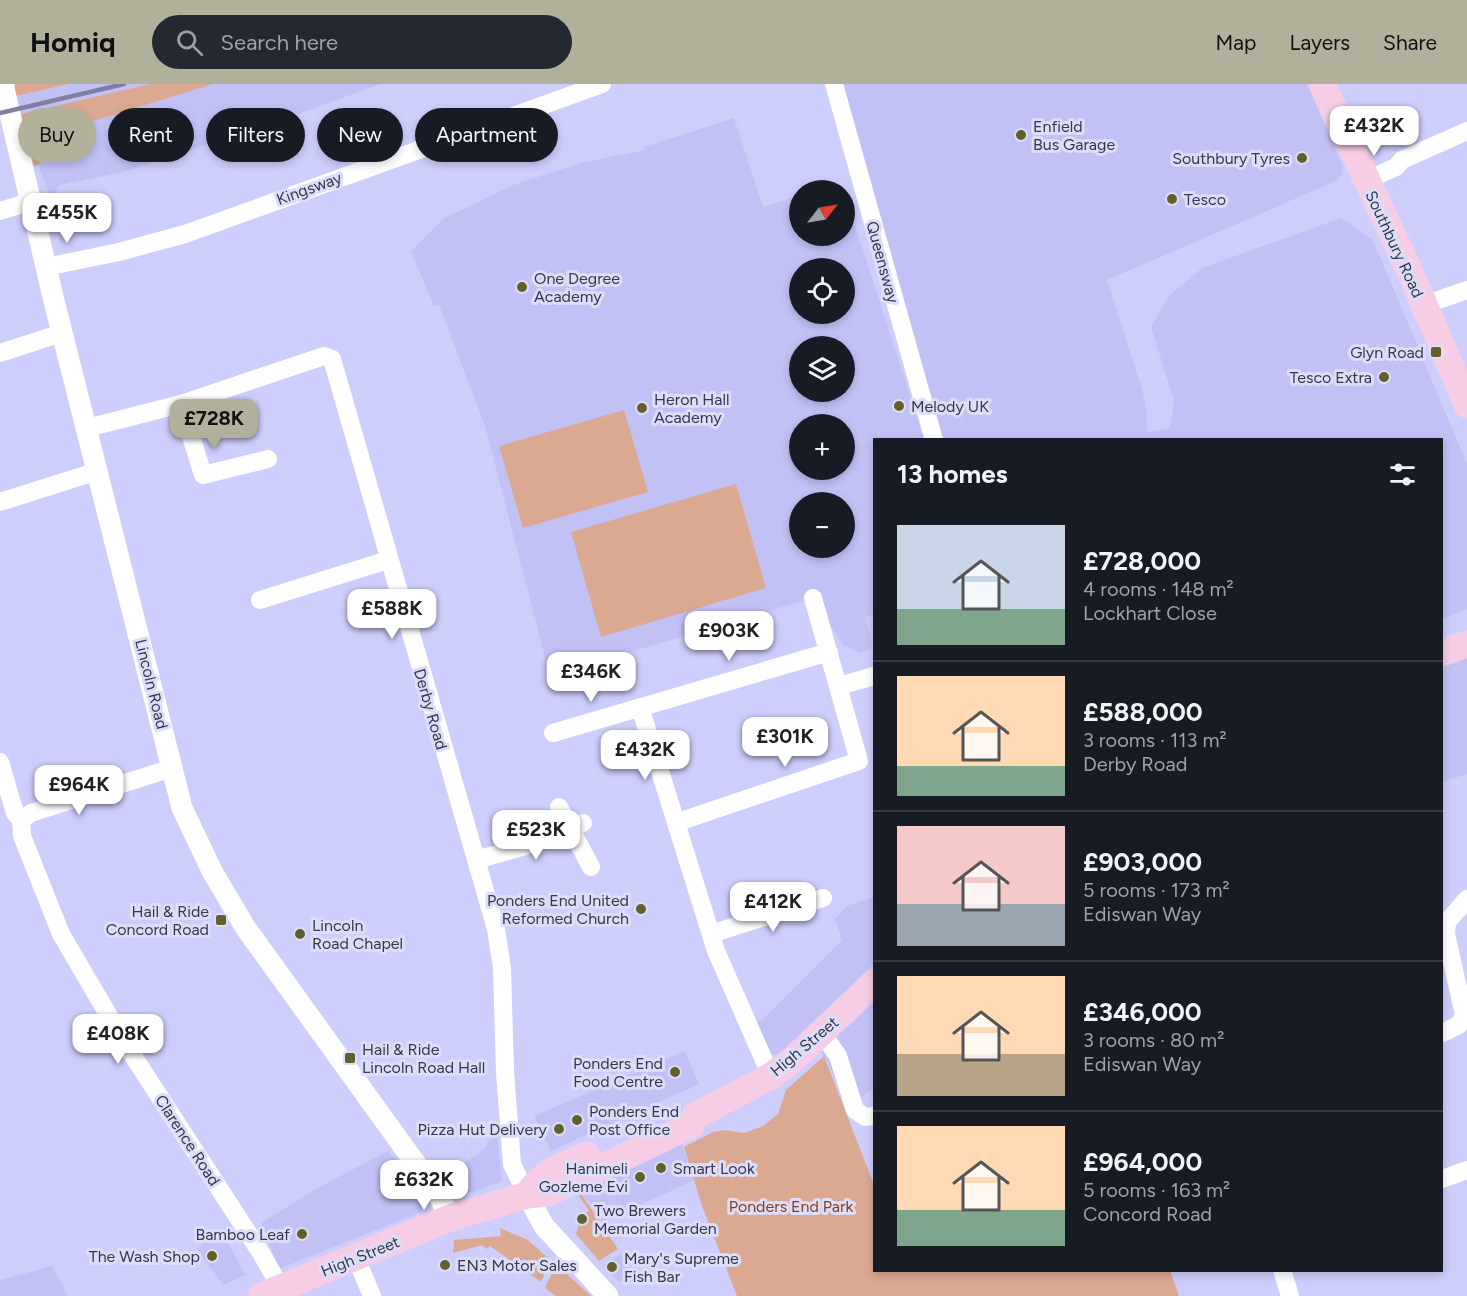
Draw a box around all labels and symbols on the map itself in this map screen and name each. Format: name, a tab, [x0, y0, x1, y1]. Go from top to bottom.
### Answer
pin: £432K	[1332, 106, 1416, 157]
place label: Enfield Bus Garage	[1033, 117, 1115, 154]
marker: Enfield Bus Garage	[1014, 128, 1028, 142]
place label: Southbury Tyres	[1172, 149, 1290, 168]
marker: Southbury Tyres	[1295, 151, 1309, 165]
street label: Kingsway	[274, 168, 345, 209]
north arrow	[789, 180, 855, 246]
street label: Southbury Road	[1361, 188, 1428, 301]
place label: Tesco	[1184, 190, 1226, 209]
marker: Tesco	[1165, 192, 1179, 206]
pin: £455K	[25, 193, 109, 244]
street label: Queensway	[862, 219, 903, 306]
place label: One Degree Academy	[534, 269, 620, 306]
marker: One Degree Academy	[515, 280, 529, 294]
place label: Glyn Road	[1350, 343, 1424, 362]
marker: Glyn Road	[1429, 345, 1443, 359]
place label: Tesco Extra	[1289, 368, 1372, 387]
marker: Tesco Extra	[1377, 370, 1391, 384]
place label: Heron Hall Academy	[654, 390, 730, 427]
place label: Melody UK	[911, 397, 989, 416]
pin: £728K	[172, 399, 256, 450]
marker: Melody UK	[892, 399, 906, 413]
marker: Heron Hall Academy	[635, 401, 649, 415]
pin: £588K	[350, 589, 434, 640]
pin: £903K	[687, 611, 771, 662]
street label: Lincoln Road	[131, 637, 172, 731]
pin: £346K	[549, 652, 633, 703]
street label: Derby Road	[410, 666, 451, 752]
pin: £301K	[743, 717, 827, 768]
pin: £432K	[603, 730, 687, 781]
pin: £964K	[37, 765, 121, 816]
pin: £523K	[494, 810, 578, 861]
pin: £412K	[731, 882, 815, 933]
place label: Ponders End United Reformed Church	[487, 891, 629, 928]
place label: Hail & Ride Concord Road	[106, 902, 209, 939]
marker: Ponders End United Reformed Church	[634, 902, 648, 916]
marker: Hail & Ride Concord Road	[214, 913, 228, 927]
place label: Lincoln Road Chapel	[312, 916, 403, 953]
marker: Lincoln Road Chapel	[293, 927, 307, 941]
street label: High Street	[766, 1012, 842, 1080]
pin: £408K	[76, 1014, 160, 1065]
place label: Hail & Ride Lincoln Road Hall	[362, 1040, 485, 1077]
marker: Hail & Ride Lincoln Road Hall	[343, 1051, 357, 1065]
place label: Ponders End Food Centre	[573, 1054, 663, 1091]
marker: Ponders End Food Centre	[668, 1065, 682, 1079]
street label: Clarence Road	[151, 1091, 224, 1189]
place label: Ponders End Post Office	[589, 1102, 679, 1139]
marker: Ponders End Post Office	[570, 1113, 584, 1127]
place label: Pizza Hut Delivery	[418, 1120, 548, 1139]
marker: Pizza Hut Delivery	[552, 1122, 566, 1136]
place label: Hanimeli Gozleme Evi	[539, 1159, 628, 1196]
place label: Smart Look	[673, 1159, 755, 1178]
pin: £632K	[382, 1160, 466, 1211]
marker: Smart Look	[654, 1161, 668, 1175]
marker: Hanimeli Gozleme Evi	[633, 1170, 647, 1184]
park label: Ponders End Park	[729, 1197, 853, 1216]
place label: Two Brewers Memorial Garden	[594, 1201, 717, 1238]
marker: Two Brewers Memorial Garden	[575, 1212, 589, 1226]
place label: Bamboo Leaf	[195, 1225, 290, 1244]
marker: Bamboo Leaf	[295, 1227, 309, 1241]
street label: High Street	[318, 1232, 402, 1281]
place label: The Wash Shop	[89, 1247, 200, 1266]
marker: The Wash Shop	[205, 1249, 219, 1263]
place label: Mary's Supreme Fish Bar	[624, 1249, 739, 1286]
place label: EN3 Motor Sales	[457, 1256, 577, 1275]
marker: EN3 Motor Sales	[438, 1258, 452, 1272]
marker: Mary's Supreme Fish Bar	[605, 1260, 619, 1274]

